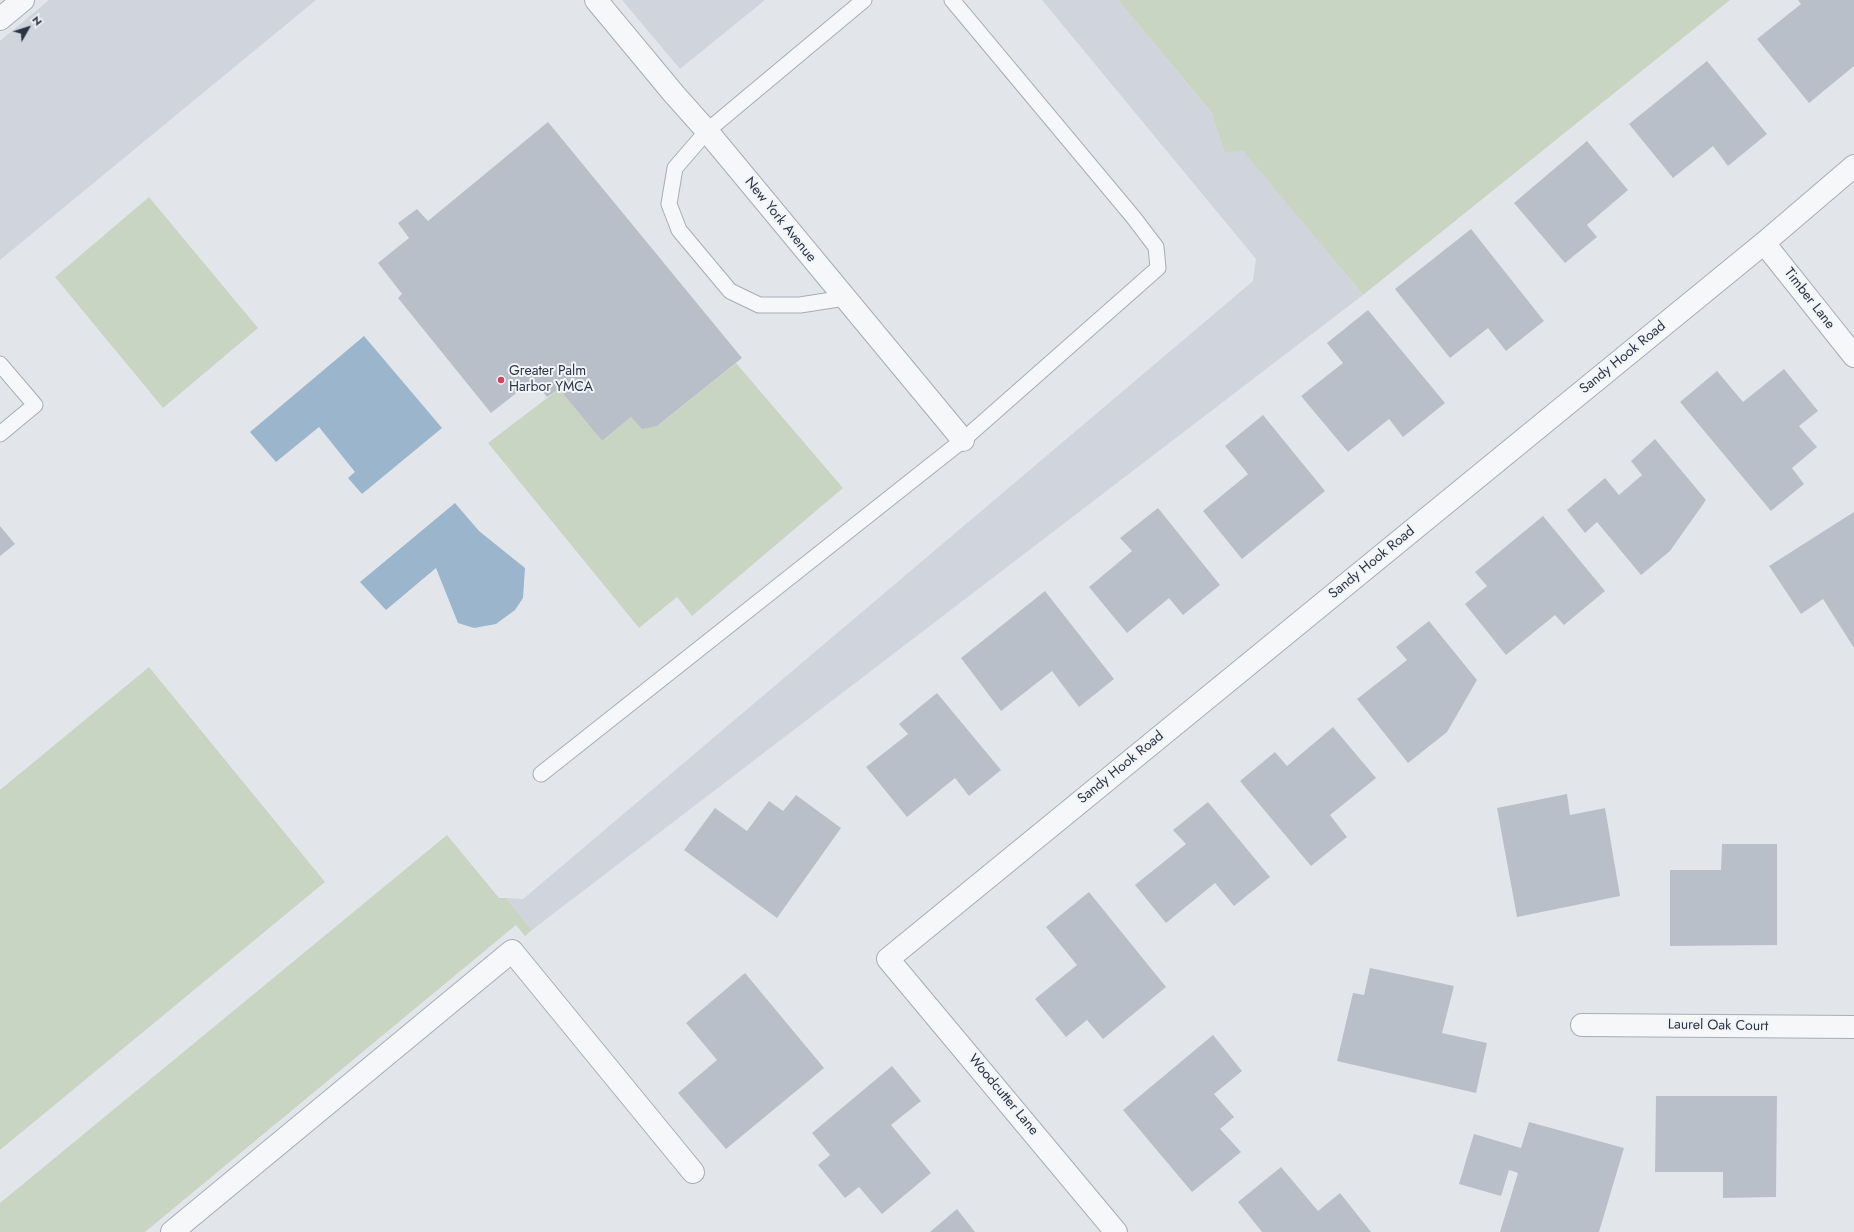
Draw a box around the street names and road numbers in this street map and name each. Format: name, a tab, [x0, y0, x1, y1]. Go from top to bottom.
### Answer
street label: New York Avenue	[741, 174, 819, 266]
street label: Timber Lane	[1780, 265, 1838, 333]
street label: Sandy Hook Road	[1577, 318, 1669, 398]
street label: Sandy Hook Road	[1326, 523, 1418, 603]
street label: Sandy Hook Road	[1075, 728, 1167, 808]
street label: Laurel Oak Court	[1668, 1017, 1768, 1035]
street label: Woodcutter Lane	[964, 1051, 1042, 1139]

